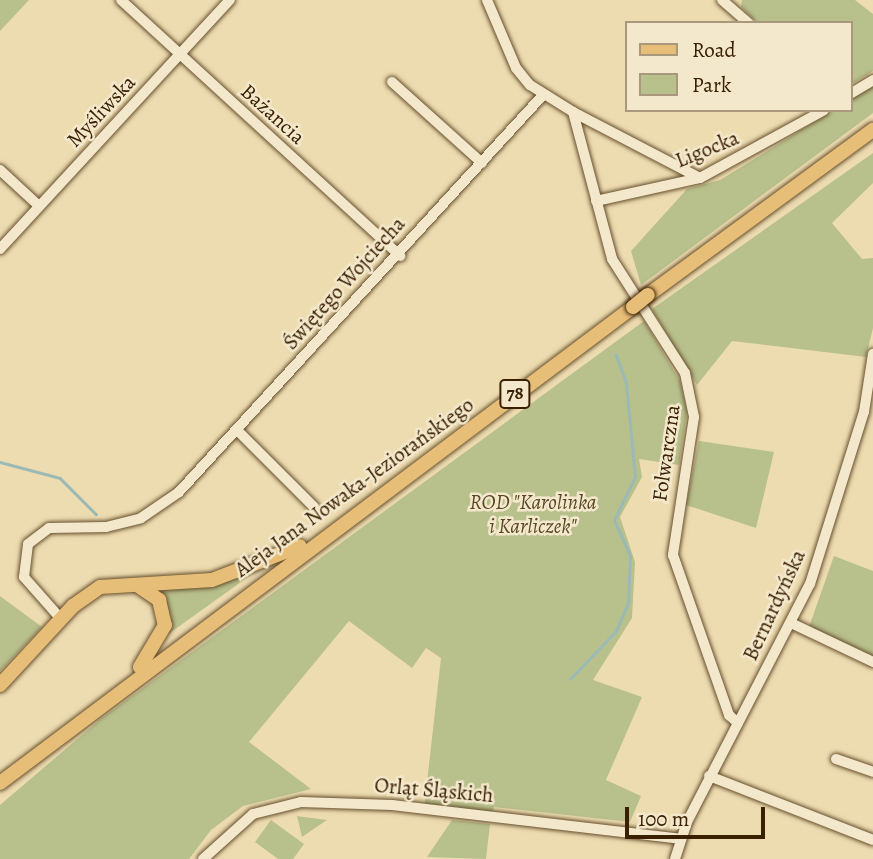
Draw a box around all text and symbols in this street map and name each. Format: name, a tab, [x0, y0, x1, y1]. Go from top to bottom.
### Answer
legend	[624, 21, 852, 112]
text: Road	[692, 36, 736, 64]
street label: Myśliwska	[61, 70, 141, 152]
text: Park	[692, 71, 731, 99]
street label: Bażancia	[236, 79, 310, 149]
street label: Ligocka	[672, 125, 742, 173]
street label: Świętego Wojciecha	[278, 211, 410, 355]
road number: 78	[499, 378, 531, 410]
street label: Aleja Jana Nowaka-Jeziorańskiego	[230, 392, 478, 582]
street label: Folwarczna	[647, 403, 685, 503]
park label: ROD "Karolinka i Karliczek"	[469, 489, 597, 539]
street label: Bernardyńska	[737, 545, 811, 665]
street label: Orląt Śląskich	[373, 772, 495, 808]
scale bar	[628, 792, 768, 836]
text: 100 m	[638, 805, 689, 833]

